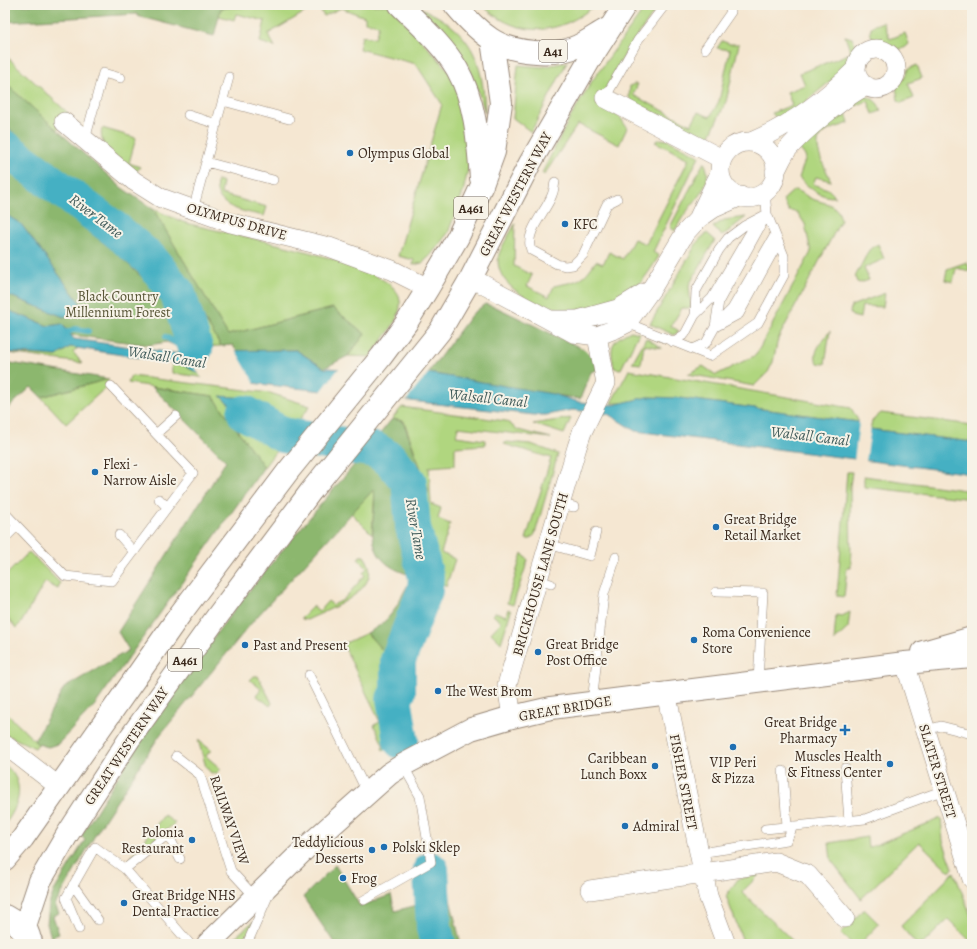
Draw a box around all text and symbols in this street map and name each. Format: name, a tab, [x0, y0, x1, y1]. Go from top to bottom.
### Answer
road number: A41	[539, 40, 567, 62]
street label: GREAT WESTERN WAY	[475, 128, 556, 260]
place label: Olympus Global	[358, 144, 450, 163]
marker: Olympus Global	[345, 148, 355, 158]
water label: River Tame	[65, 189, 127, 243]
road number: A461	[454, 197, 488, 219]
street label: OLYMPUS DRIVE	[185, 198, 289, 245]
place label: KFC	[573, 215, 598, 234]
marker: KFC	[560, 219, 570, 229]
park label: Black Country Millennium Forest	[65, 287, 171, 322]
water label: Walsall Canal	[127, 341, 208, 373]
water label: Walsall Canal	[448, 384, 528, 412]
water label: Walsall Canal	[770, 421, 851, 451]
place label: Flexi - Narrow Aisle	[103, 455, 176, 490]
marker: Flexi - Narrow Aisle	[90, 467, 100, 477]
street label: BRICKHOUSE LANE SOUTH	[508, 490, 573, 658]
water label: River Tame	[401, 497, 431, 562]
place label: Great Bridge Retail Market	[724, 510, 801, 545]
marker: Great Bridge Retail Market	[711, 522, 721, 532]
place label: Roma Convenience Store	[702, 623, 811, 658]
place label: Great Bridge Post Office	[546, 635, 619, 670]
marker: Roma Convenience Store	[689, 635, 699, 645]
place label: Past and Present	[253, 636, 348, 655]
marker: Past and Present	[240, 640, 250, 650]
marker: Great Bridge Post Office	[533, 647, 543, 657]
road number: A461	[168, 649, 202, 671]
place label: The West Brom	[446, 682, 533, 701]
street label: GREAT WESTERN WAY	[80, 683, 173, 809]
marker: The West Brom	[433, 686, 443, 696]
street label: GREAT BRIDGE	[517, 691, 613, 726]
place label: Great Bridge Pharmacy	[764, 713, 838, 748]
street label: SLATER STREET	[914, 722, 961, 821]
marker: Great Bridge Pharmacy	[840, 725, 850, 735]
street label: FISHER STREET	[665, 732, 702, 832]
marker: VIP Peri & Pizza	[728, 742, 738, 752]
place label: Muscles Health & Fitness Center	[787, 747, 883, 782]
place label: Caribbean Lunch Boxx	[580, 749, 647, 784]
place label: VIP Peri & Pizza	[709, 753, 756, 788]
marker: Muscles Health & Fitness Center	[885, 759, 895, 769]
marker: Caribbean Lunch Boxx	[650, 761, 660, 771]
street label: RAILWAY VIEW	[205, 773, 254, 868]
place label: Admiral	[632, 817, 680, 836]
marker: Admiral	[620, 821, 630, 831]
place label: Polonia Restaurant	[121, 823, 184, 858]
place label: Teddylicious Desserts	[292, 833, 364, 868]
marker: Polonia Restaurant	[187, 835, 197, 845]
place label: Polski Sklep	[392, 838, 460, 857]
marker: Polski Sklep	[379, 842, 389, 852]
marker: Teddylicious Desserts	[367, 845, 377, 855]
place label: Frog	[351, 869, 377, 888]
marker: Frog	[338, 873, 348, 883]
place label: Great Bridge NHS Dental Practice	[132, 886, 236, 921]
marker: Great Bridge NHS Dental Practice	[119, 898, 129, 908]

